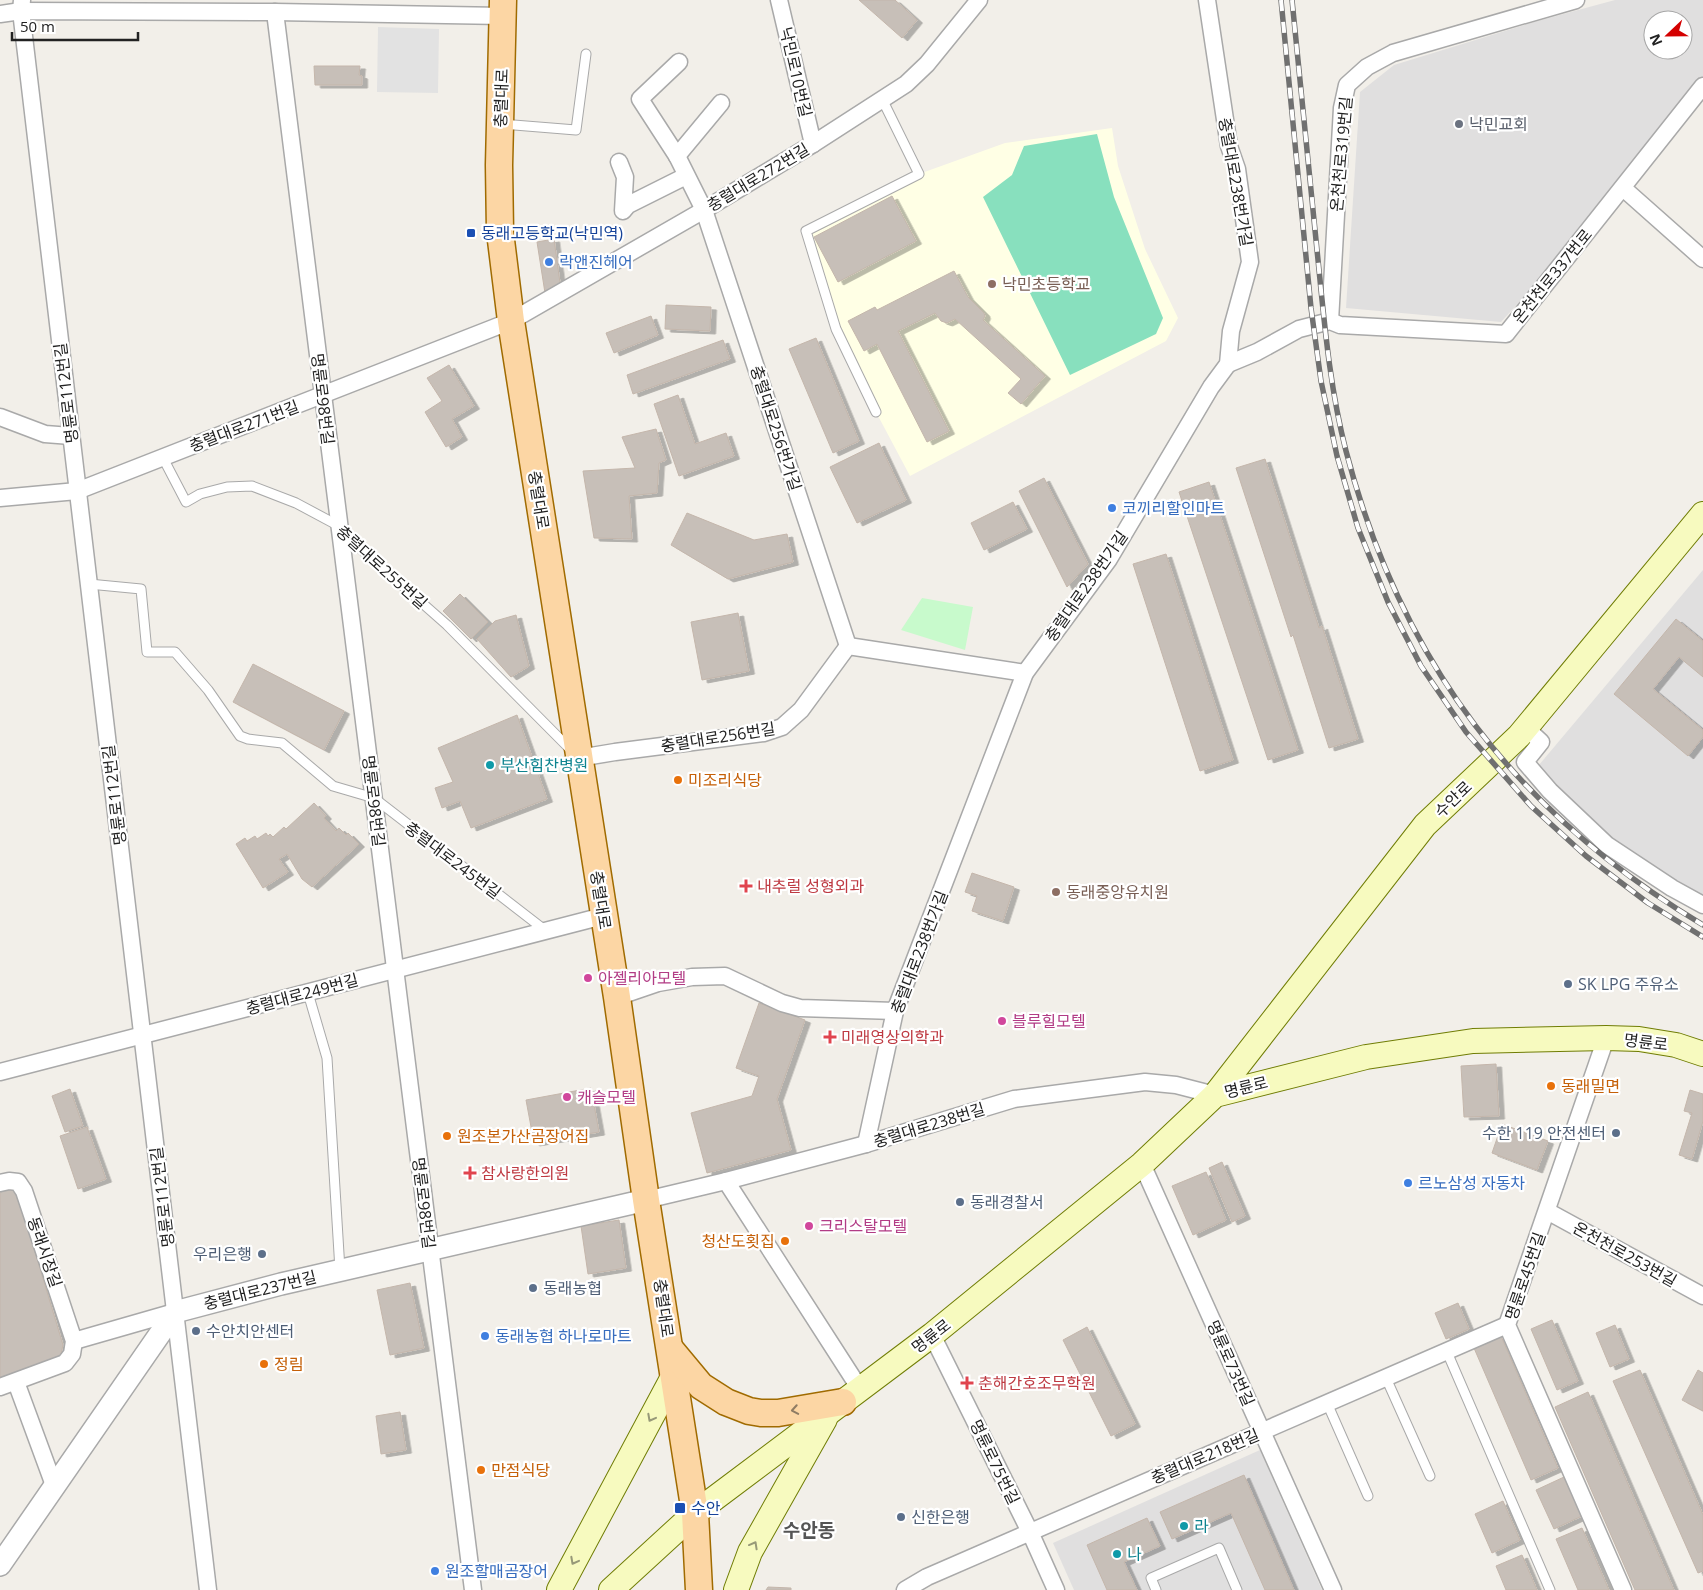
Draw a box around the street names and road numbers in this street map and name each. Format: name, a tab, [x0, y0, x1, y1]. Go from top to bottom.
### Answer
street label: 낙민로10번길	[775, 25, 817, 119]
street label: 충렬대로	[489, 68, 513, 128]
street label: 온천천로319번길	[1325, 95, 1357, 213]
street label: 충렬대로238번가길	[1214, 116, 1258, 248]
street label: 충렬대로272번길	[703, 138, 813, 216]
street label: 온천천로337번로	[1507, 224, 1597, 328]
street label: 명륜로112번길	[49, 342, 83, 444]
street label: 명륜로98번길	[306, 352, 340, 446]
street label: 충렬대로256번가길	[745, 363, 807, 493]
street label: 충렬대로271번길	[186, 395, 302, 457]
street label: 충렬대로	[524, 469, 555, 531]
street label: 충렬대로255번길	[332, 520, 432, 614]
street label: 충렬대로238번가길	[1040, 526, 1132, 646]
street label: 충렬대로256번길	[659, 717, 777, 757]
street label: 명륜로112번길	[97, 744, 131, 846]
street label: 명륜로98번길	[357, 754, 391, 848]
street label: 수안로	[1429, 776, 1477, 822]
street label: 충렬대로245번길	[400, 816, 506, 904]
street label: 충렬대로	[586, 869, 617, 931]
street label: 충렬대로238번가길	[885, 887, 953, 1017]
street label: 충렬대로249번길	[243, 968, 361, 1020]
street label: 명륜로	[1623, 1028, 1670, 1056]
street label: 명륜로	[1222, 1071, 1270, 1103]
street label: 충렬대로238번길	[870, 1098, 988, 1152]
street label: 명륜로112번길	[145, 1146, 179, 1248]
street label: 명륜로98번길	[407, 1156, 441, 1250]
street label: 동래시장길	[23, 1214, 67, 1290]
street label: 온천천로253번길	[1569, 1216, 1681, 1292]
street label: 명륜로45번길	[1500, 1229, 1550, 1323]
street label: 충렬대로237번길	[201, 1265, 319, 1315]
street label: 충렬대로	[649, 1277, 679, 1339]
street label: 명륜로	[907, 1314, 955, 1358]
street label: 명륜로73번길	[1202, 1317, 1260, 1409]
street label: 명륜로75번길	[965, 1416, 1025, 1508]
street label: 충렬대로218번길	[1147, 1423, 1263, 1489]

